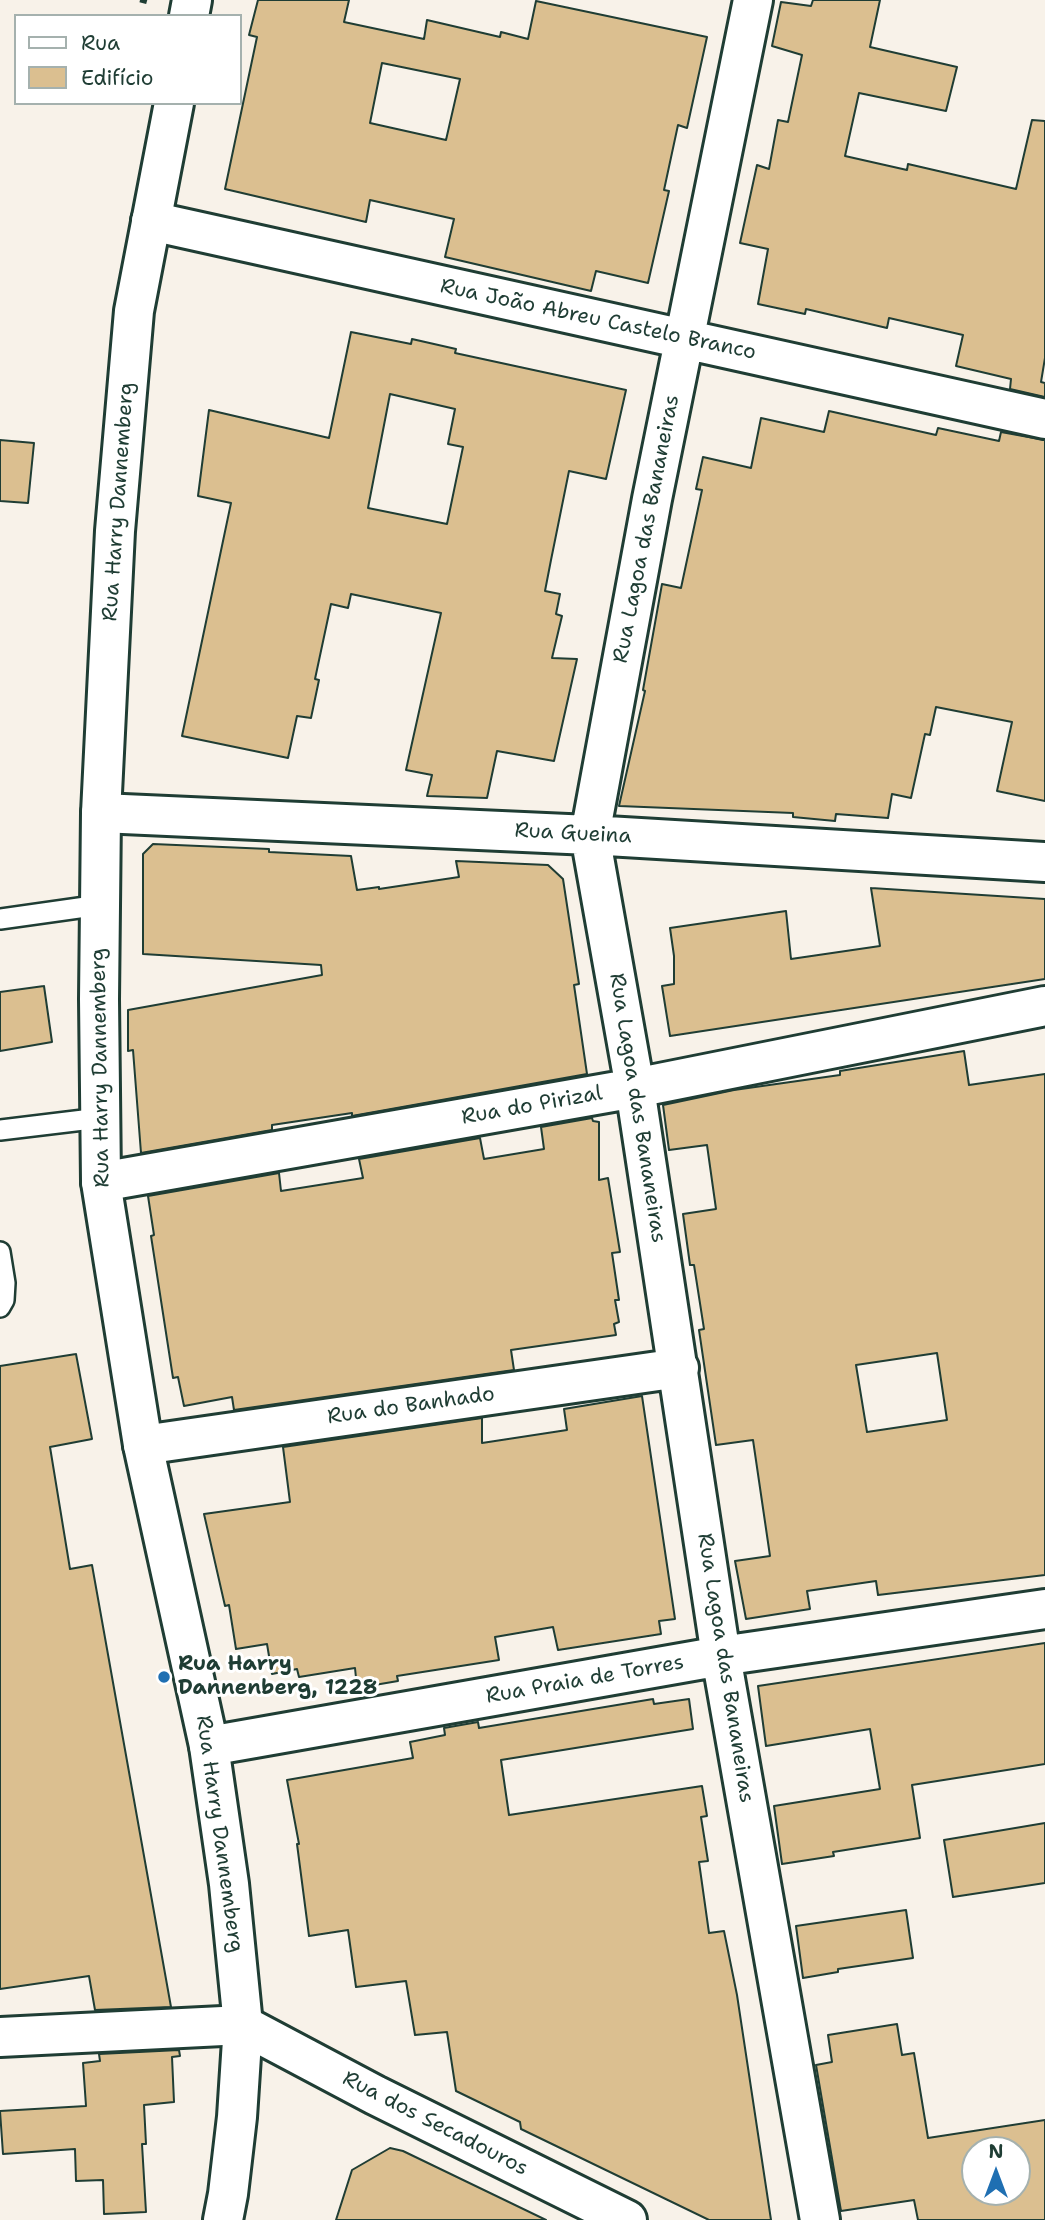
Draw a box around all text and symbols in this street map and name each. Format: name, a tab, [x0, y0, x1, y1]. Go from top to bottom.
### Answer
legend	[14, 14, 242, 105]
text: Rua	[81, 29, 120, 57]
text: Edifício	[81, 64, 153, 92]
street label: Rua João Abreu Castelo Branco	[438, 274, 758, 366]
street label: Rua Harry Dannemberg	[98, 382, 140, 622]
street label: Rua Lagoa das Bananeiras	[609, 393, 685, 665]
street label: Rua Gueina	[514, 818, 632, 850]
street label: Rua Harry Dannemberg	[86, 948, 116, 1188]
street label: Rua Lagoa das Bananeiras	[603, 971, 671, 1245]
street label: Rua do Pirizal	[460, 1081, 604, 1131]
street label: Rua do Banhado	[326, 1382, 496, 1430]
street label: Rua Lagoa das Bananeiras	[691, 1531, 759, 1805]
street label: Rua Praia de Torres	[484, 1650, 686, 1710]
place label: Rua Harry Dannenberg, 1228	[178, 1652, 377, 1702]
marker: Rua Harry Dannenberg, 1228	[156, 1669, 172, 1685]
street label: Rua Harry Dannemberg	[190, 1714, 248, 1954]
street label: Rua dos Secadouros	[338, 2066, 532, 2182]
north arrow	[961, 2136, 1031, 2206]
text: N	[988, 2139, 1004, 2164]

